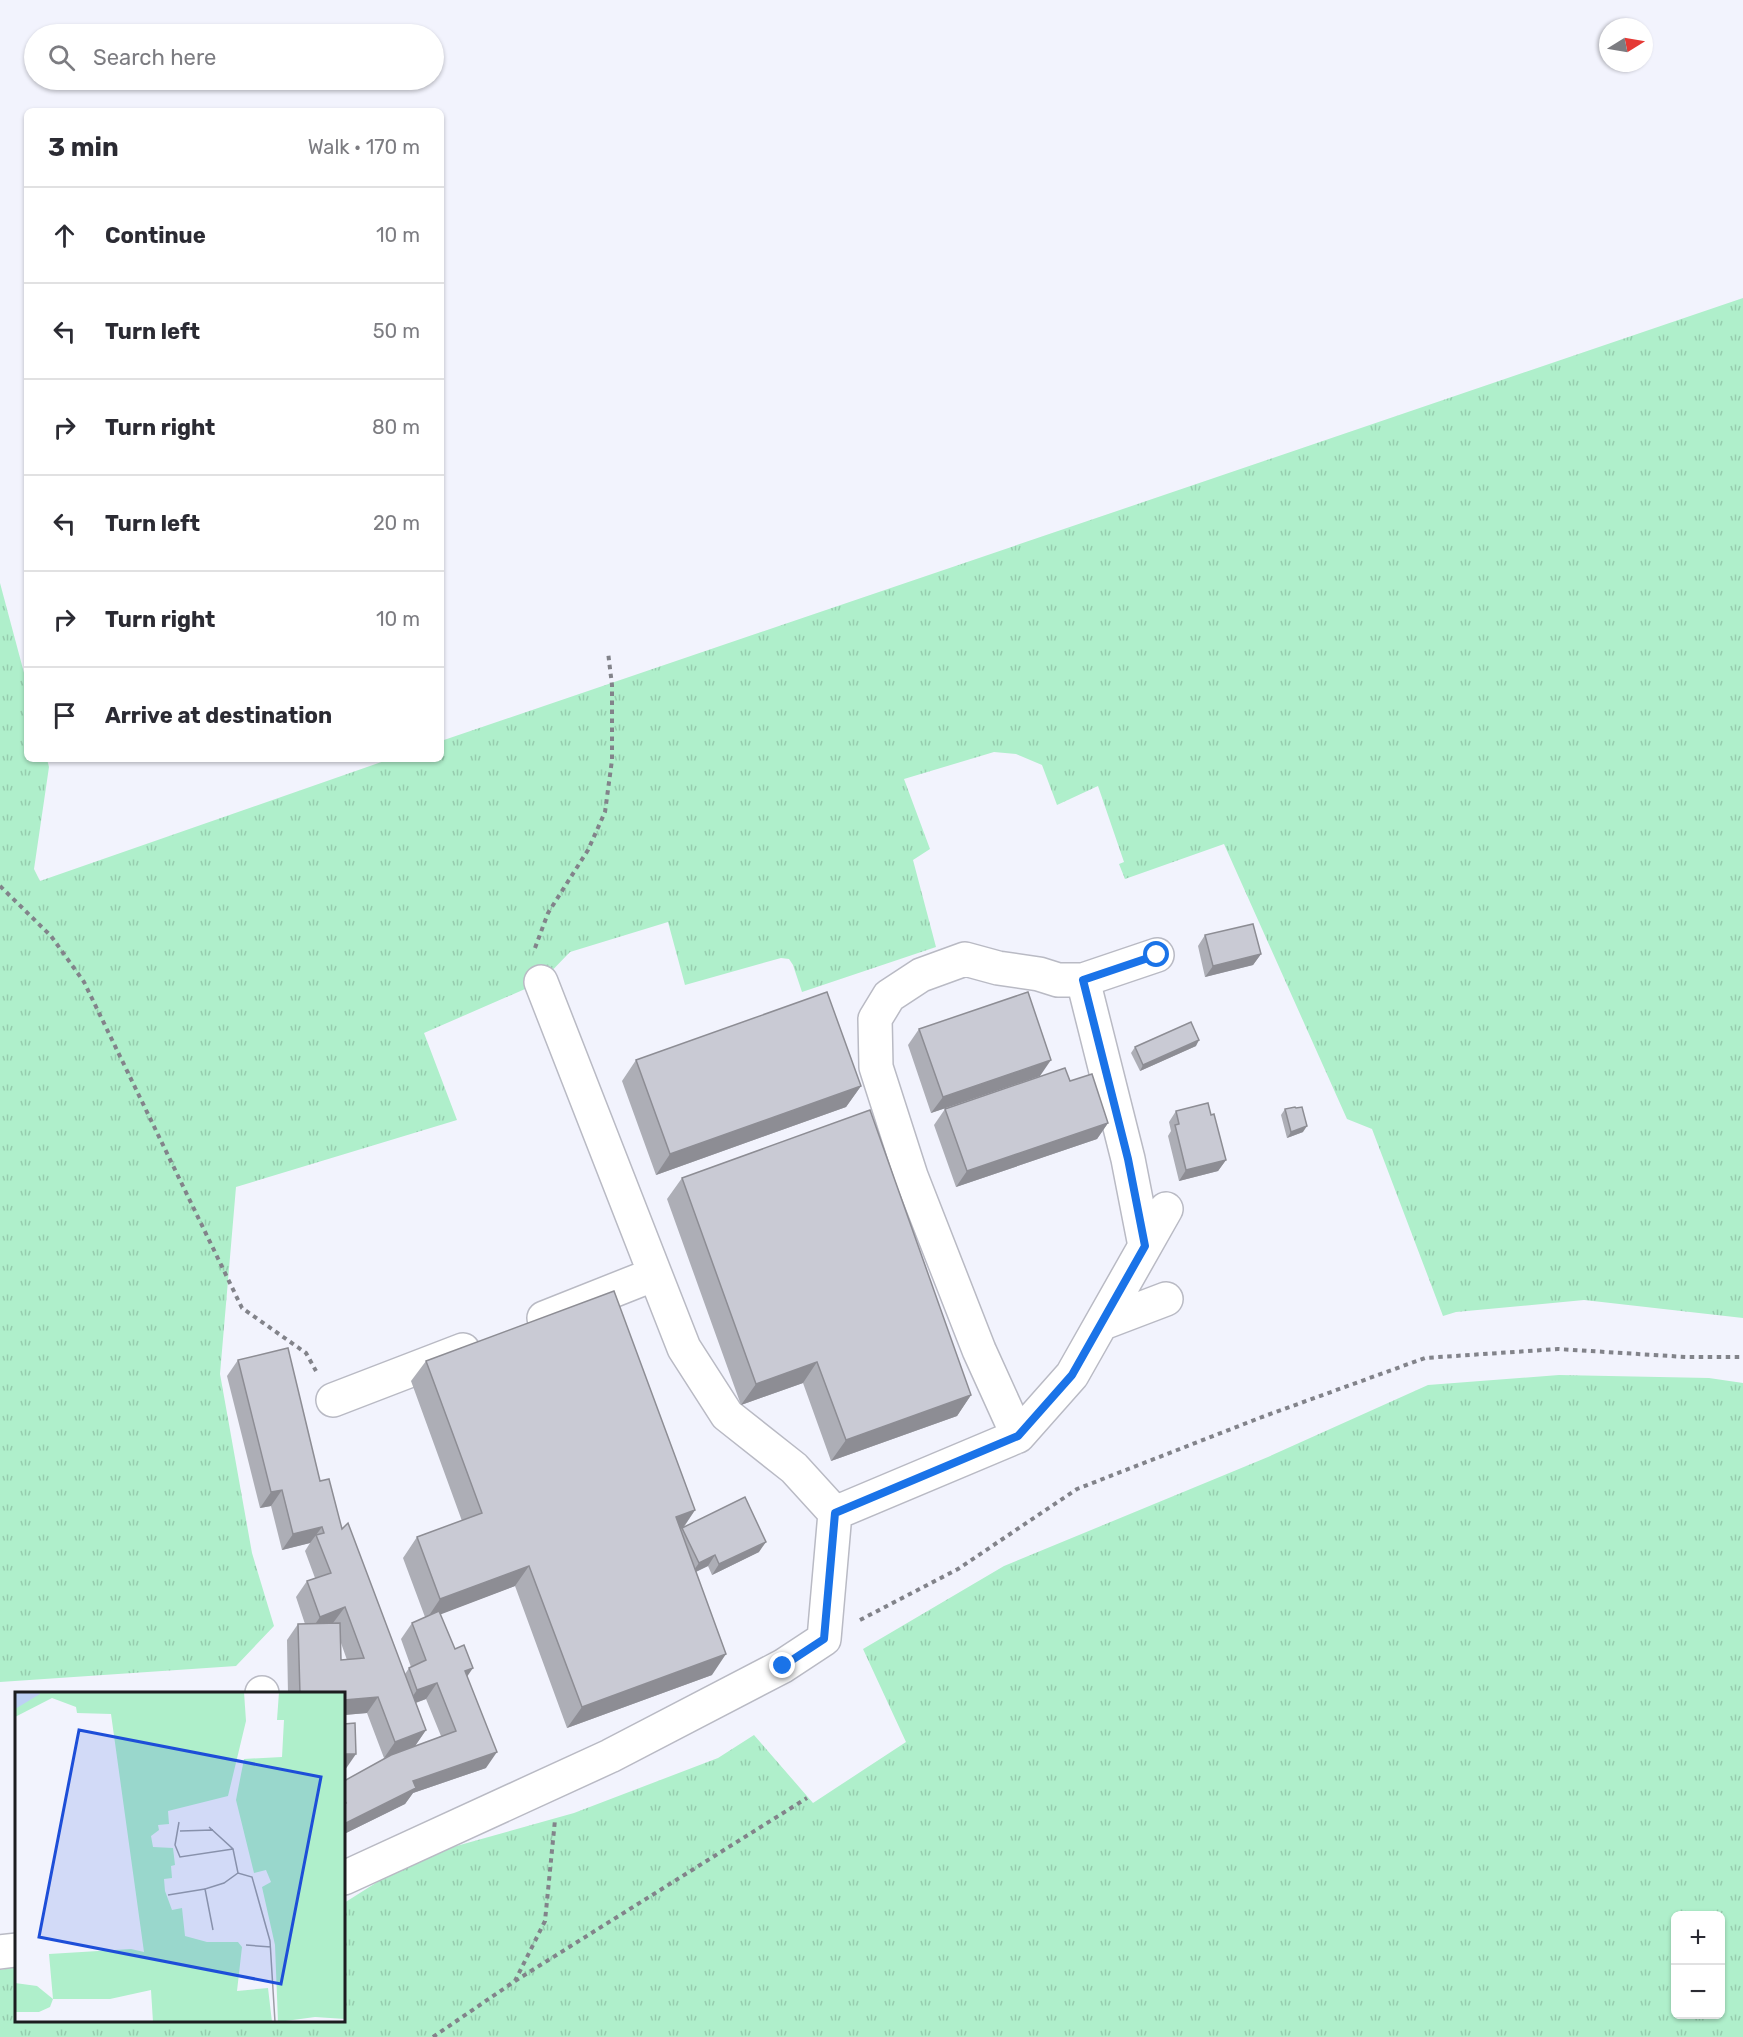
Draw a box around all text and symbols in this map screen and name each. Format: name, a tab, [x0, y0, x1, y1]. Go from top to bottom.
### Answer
north arrow	[1599, 18, 1653, 72]
search box	[24, 24, 444, 90]
icon: search	[45, 41, 78, 74]
text: Search here	[93, 44, 216, 71]
text: 3 min	[48, 132, 119, 163]
text: Walk · 170 m	[308, 135, 420, 159]
icon: ahead	[48, 219, 81, 252]
text: Continue	[105, 222, 206, 249]
text: 10 m	[376, 223, 420, 247]
icon: left	[48, 315, 81, 348]
text: Turn left	[105, 318, 200, 345]
text: 50 m	[373, 319, 420, 343]
icon: right	[48, 411, 81, 444]
text: Turn right	[105, 414, 215, 441]
text: 80 m	[372, 415, 420, 439]
icon: left	[48, 507, 81, 540]
text: Turn left	[105, 510, 200, 537]
text: 20 m	[373, 511, 420, 535]
icon: right	[48, 603, 81, 636]
text: Turn right	[105, 606, 215, 633]
text: 10 m	[376, 607, 420, 631]
icon: arrive	[48, 699, 81, 732]
text: Arrive at destination	[105, 702, 332, 729]
route start	[1143, 941, 1169, 967]
route end	[769, 1652, 795, 1678]
inset map	[15, 1692, 345, 2022]
map controls	[1671, 1911, 1725, 2019]
button: +	[1671, 1911, 1725, 1965]
button: −	[1671, 1965, 1725, 2019]

